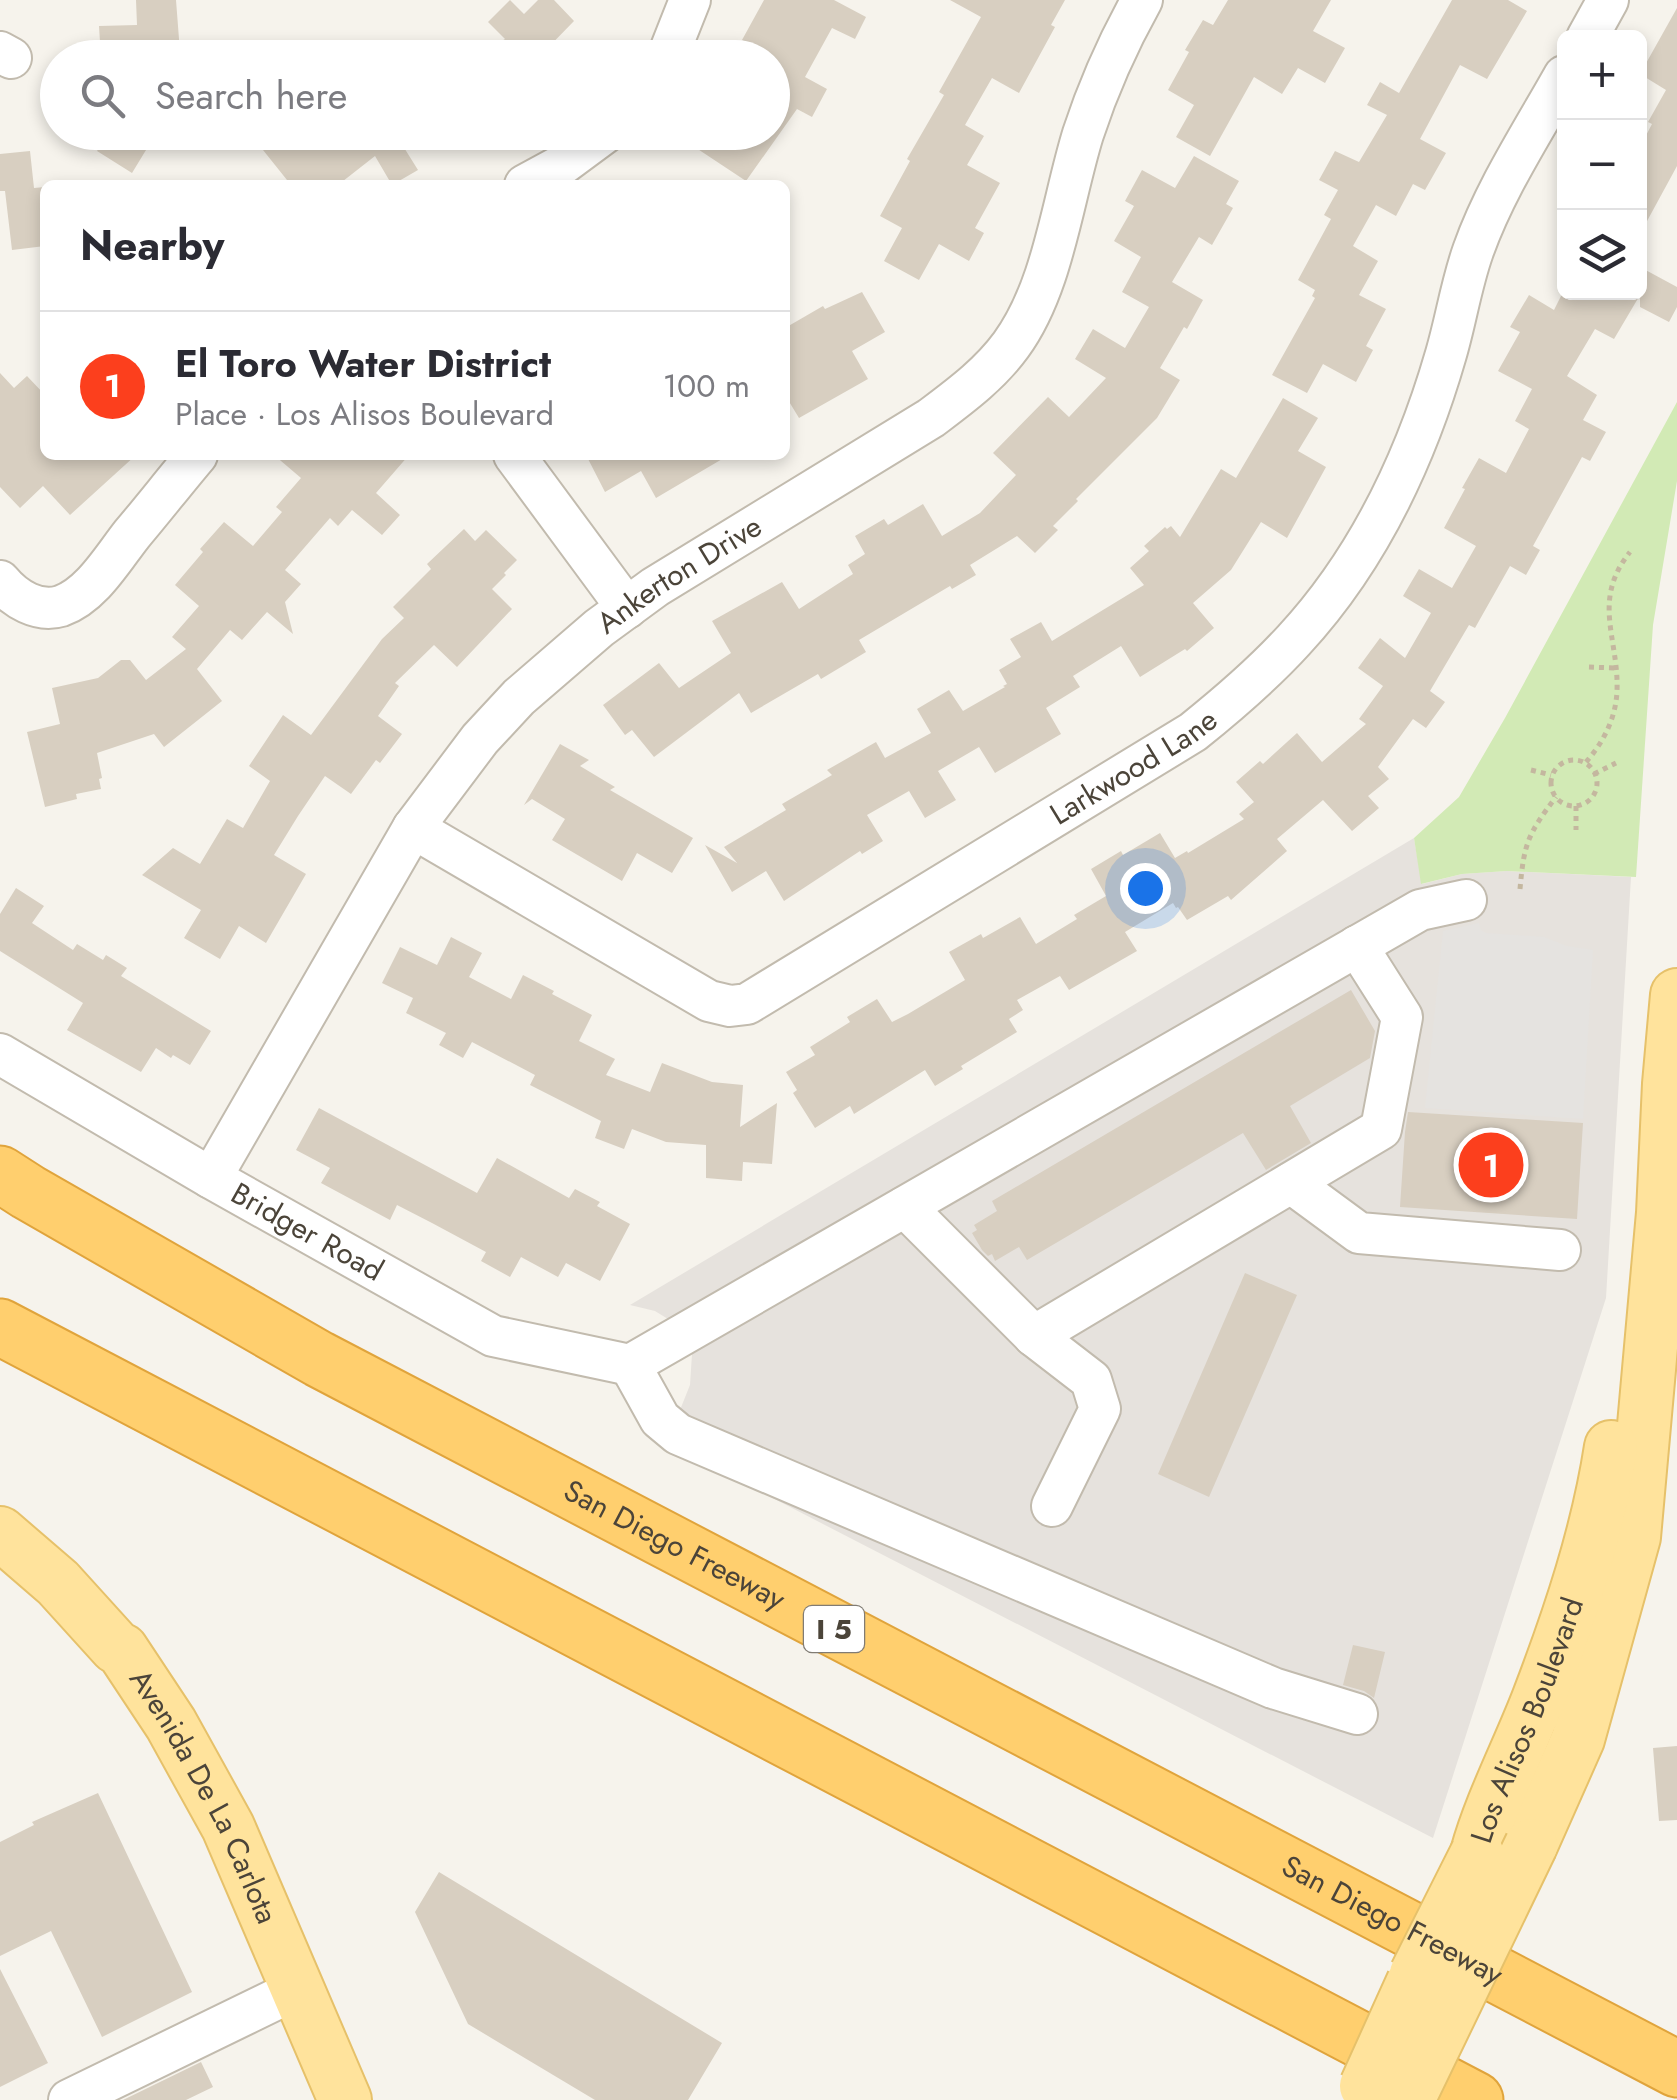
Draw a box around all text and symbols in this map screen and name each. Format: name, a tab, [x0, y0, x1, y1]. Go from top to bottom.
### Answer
map controls	[1557, 30, 1647, 300]
button: +	[1557, 30, 1647, 120]
search box	[40, 40, 790, 150]
icon: search	[75, 68, 130, 123]
text: Search here	[155, 68, 347, 123]
button: −	[1557, 120, 1647, 210]
button: layers	[1557, 210, 1647, 300]
text: Nearby	[80, 215, 224, 276]
text: El Toro Water District	[175, 336, 551, 391]
text: 1	[104, 363, 121, 409]
text: 100 m	[663, 363, 750, 409]
text: Place · Los Alisos Boulevard	[175, 391, 554, 437]
street label: Ankerton Drive	[588, 505, 770, 644]
street label: Larkwood Lane	[1042, 699, 1226, 835]
your location	[1120, 863, 1171, 914]
pin: 1	[1458, 1128, 1524, 1202]
street label: Bridger Road	[223, 1172, 391, 1291]
street label: San Diego Freeway	[557, 1469, 794, 1620]
street label: Los Alisos Boulevard	[1459, 1592, 1594, 1849]
road number: I 5	[804, 1606, 864, 1652]
street label: Avenida De La Carlota	[119, 1660, 289, 1930]
street label: San Diego Freeway	[1274, 1844, 1512, 1996]

